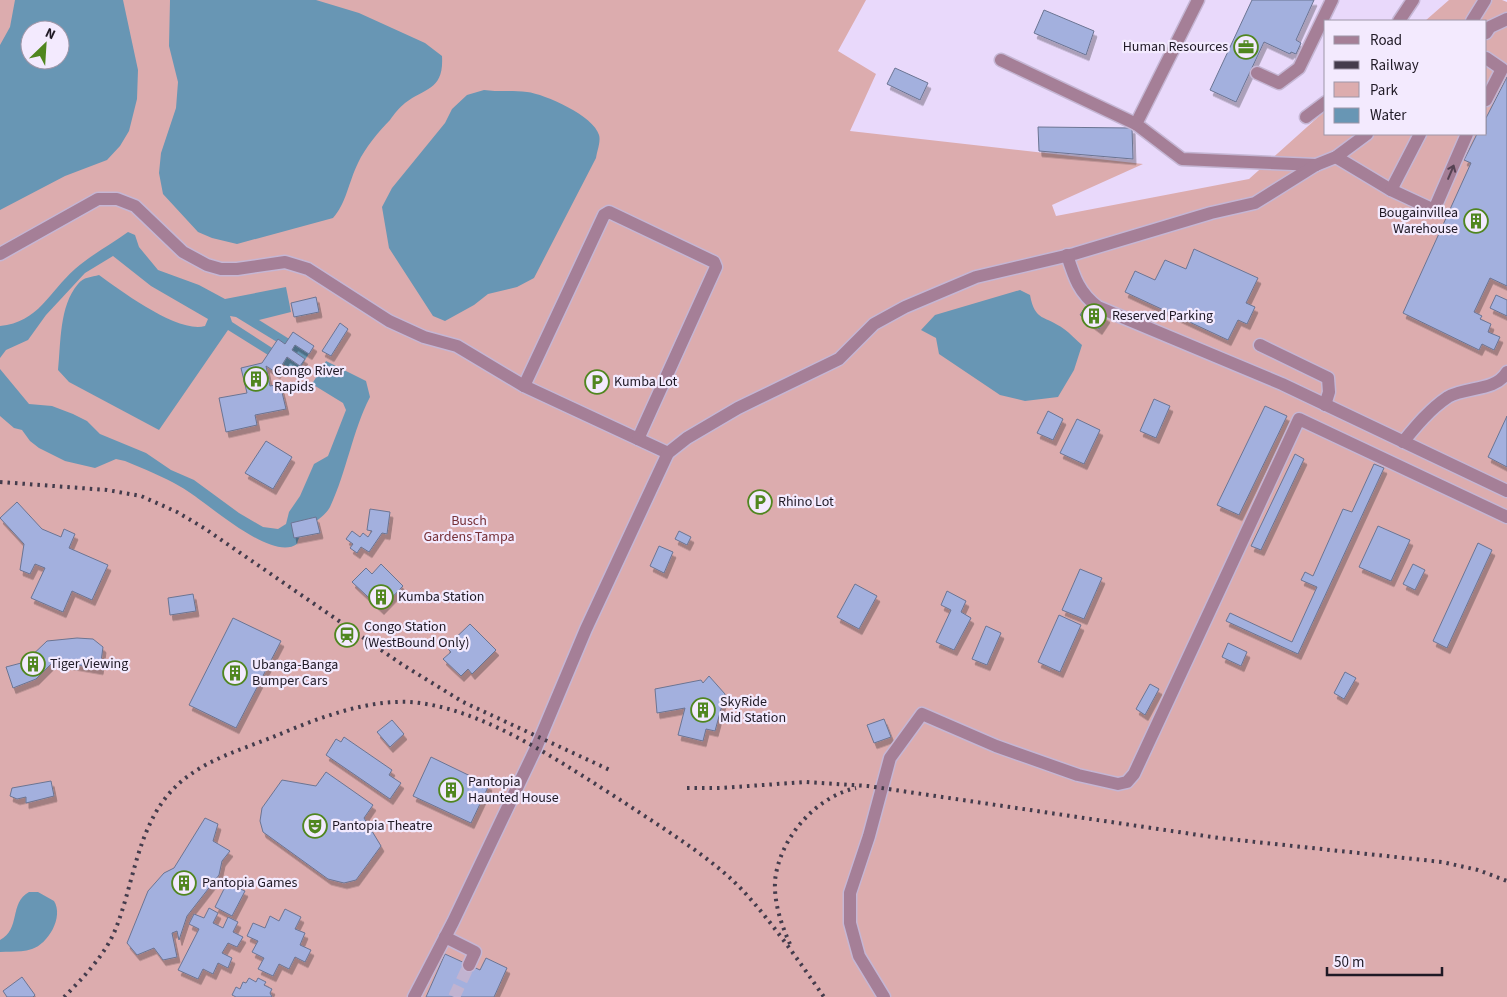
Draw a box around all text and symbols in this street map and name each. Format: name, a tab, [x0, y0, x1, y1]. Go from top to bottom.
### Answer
north arrow	[20, 20, 70, 70]
legend	[1324, 20, 1487, 135]
text: N	[42, 23, 59, 45]
text: Road	[1370, 30, 1402, 51]
office icon: Human Resources	[1233, 34, 1259, 60]
place label: Human Resources	[1123, 37, 1228, 57]
text: Railway	[1370, 55, 1419, 76]
text: Park	[1370, 80, 1399, 101]
text: Water	[1370, 105, 1407, 126]
one-way arrow	[1446, 165, 1456, 180]
place label: Bougainvillea Warehouse	[1379, 203, 1458, 239]
building icon: Bougainvillea Warehouse	[1463, 208, 1489, 234]
building icon: Reserved Parking	[1081, 303, 1107, 329]
place label: Reserved Parking	[1112, 306, 1213, 326]
place label: Congo River Rapids	[274, 361, 344, 397]
building icon: Congo River Rapids	[243, 366, 269, 392]
parking icon: Kumba Lot	[584, 369, 610, 395]
place label: Kumba Lot	[614, 372, 678, 392]
parking icon: Rhino Lot	[747, 489, 773, 515]
place label: Rhino Lot	[778, 492, 834, 512]
park label: Busch Gardens Tampa	[423, 511, 515, 547]
building icon: Kumba Station	[368, 584, 394, 610]
place label: Kumba Station	[398, 587, 484, 607]
place label: Congo Station (WestBound Only)	[364, 617, 469, 653]
station icon: Congo Station (WestBound Only)	[334, 622, 360, 648]
building icon: Tiger Viewing	[20, 651, 46, 677]
place label: Tiger Viewing	[50, 654, 128, 674]
place label: Ubanga-Banga Bumper Cars	[252, 655, 338, 691]
building icon: Ubanga-Banga Bumper Cars	[222, 660, 248, 686]
place label: SkyRide Mid Station	[720, 692, 786, 728]
building icon: SkyRide Mid Station	[690, 697, 716, 723]
place label: Pantopia Haunted House	[468, 772, 559, 808]
building icon: Pantopia Haunted House	[438, 777, 464, 803]
theatre icon: Pantopia Theatre	[302, 813, 328, 839]
place label: Pantopia Theatre	[332, 816, 432, 836]
building icon: Pantopia Games	[171, 870, 197, 896]
place label: Pantopia Games	[202, 873, 297, 893]
scale bar	[1327, 944, 1442, 976]
text: 50 m	[1334, 952, 1364, 973]

